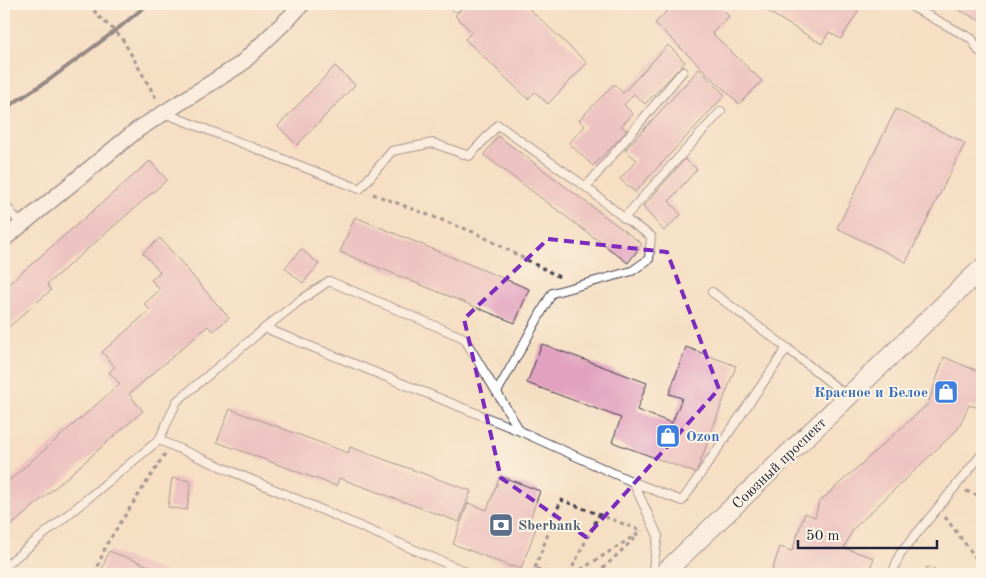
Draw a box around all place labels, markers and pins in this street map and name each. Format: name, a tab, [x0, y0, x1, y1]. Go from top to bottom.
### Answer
shop icon: Красное и Белое	[933, 379, 959, 405]
place label: Красное и Белое	[814, 386, 928, 401]
shop icon: Ozon	[655, 423, 681, 449]
place label: Ozon	[686, 430, 719, 445]
bank icon: Sberbank	[488, 512, 514, 538]
place label: Sberbank	[518, 519, 582, 534]

